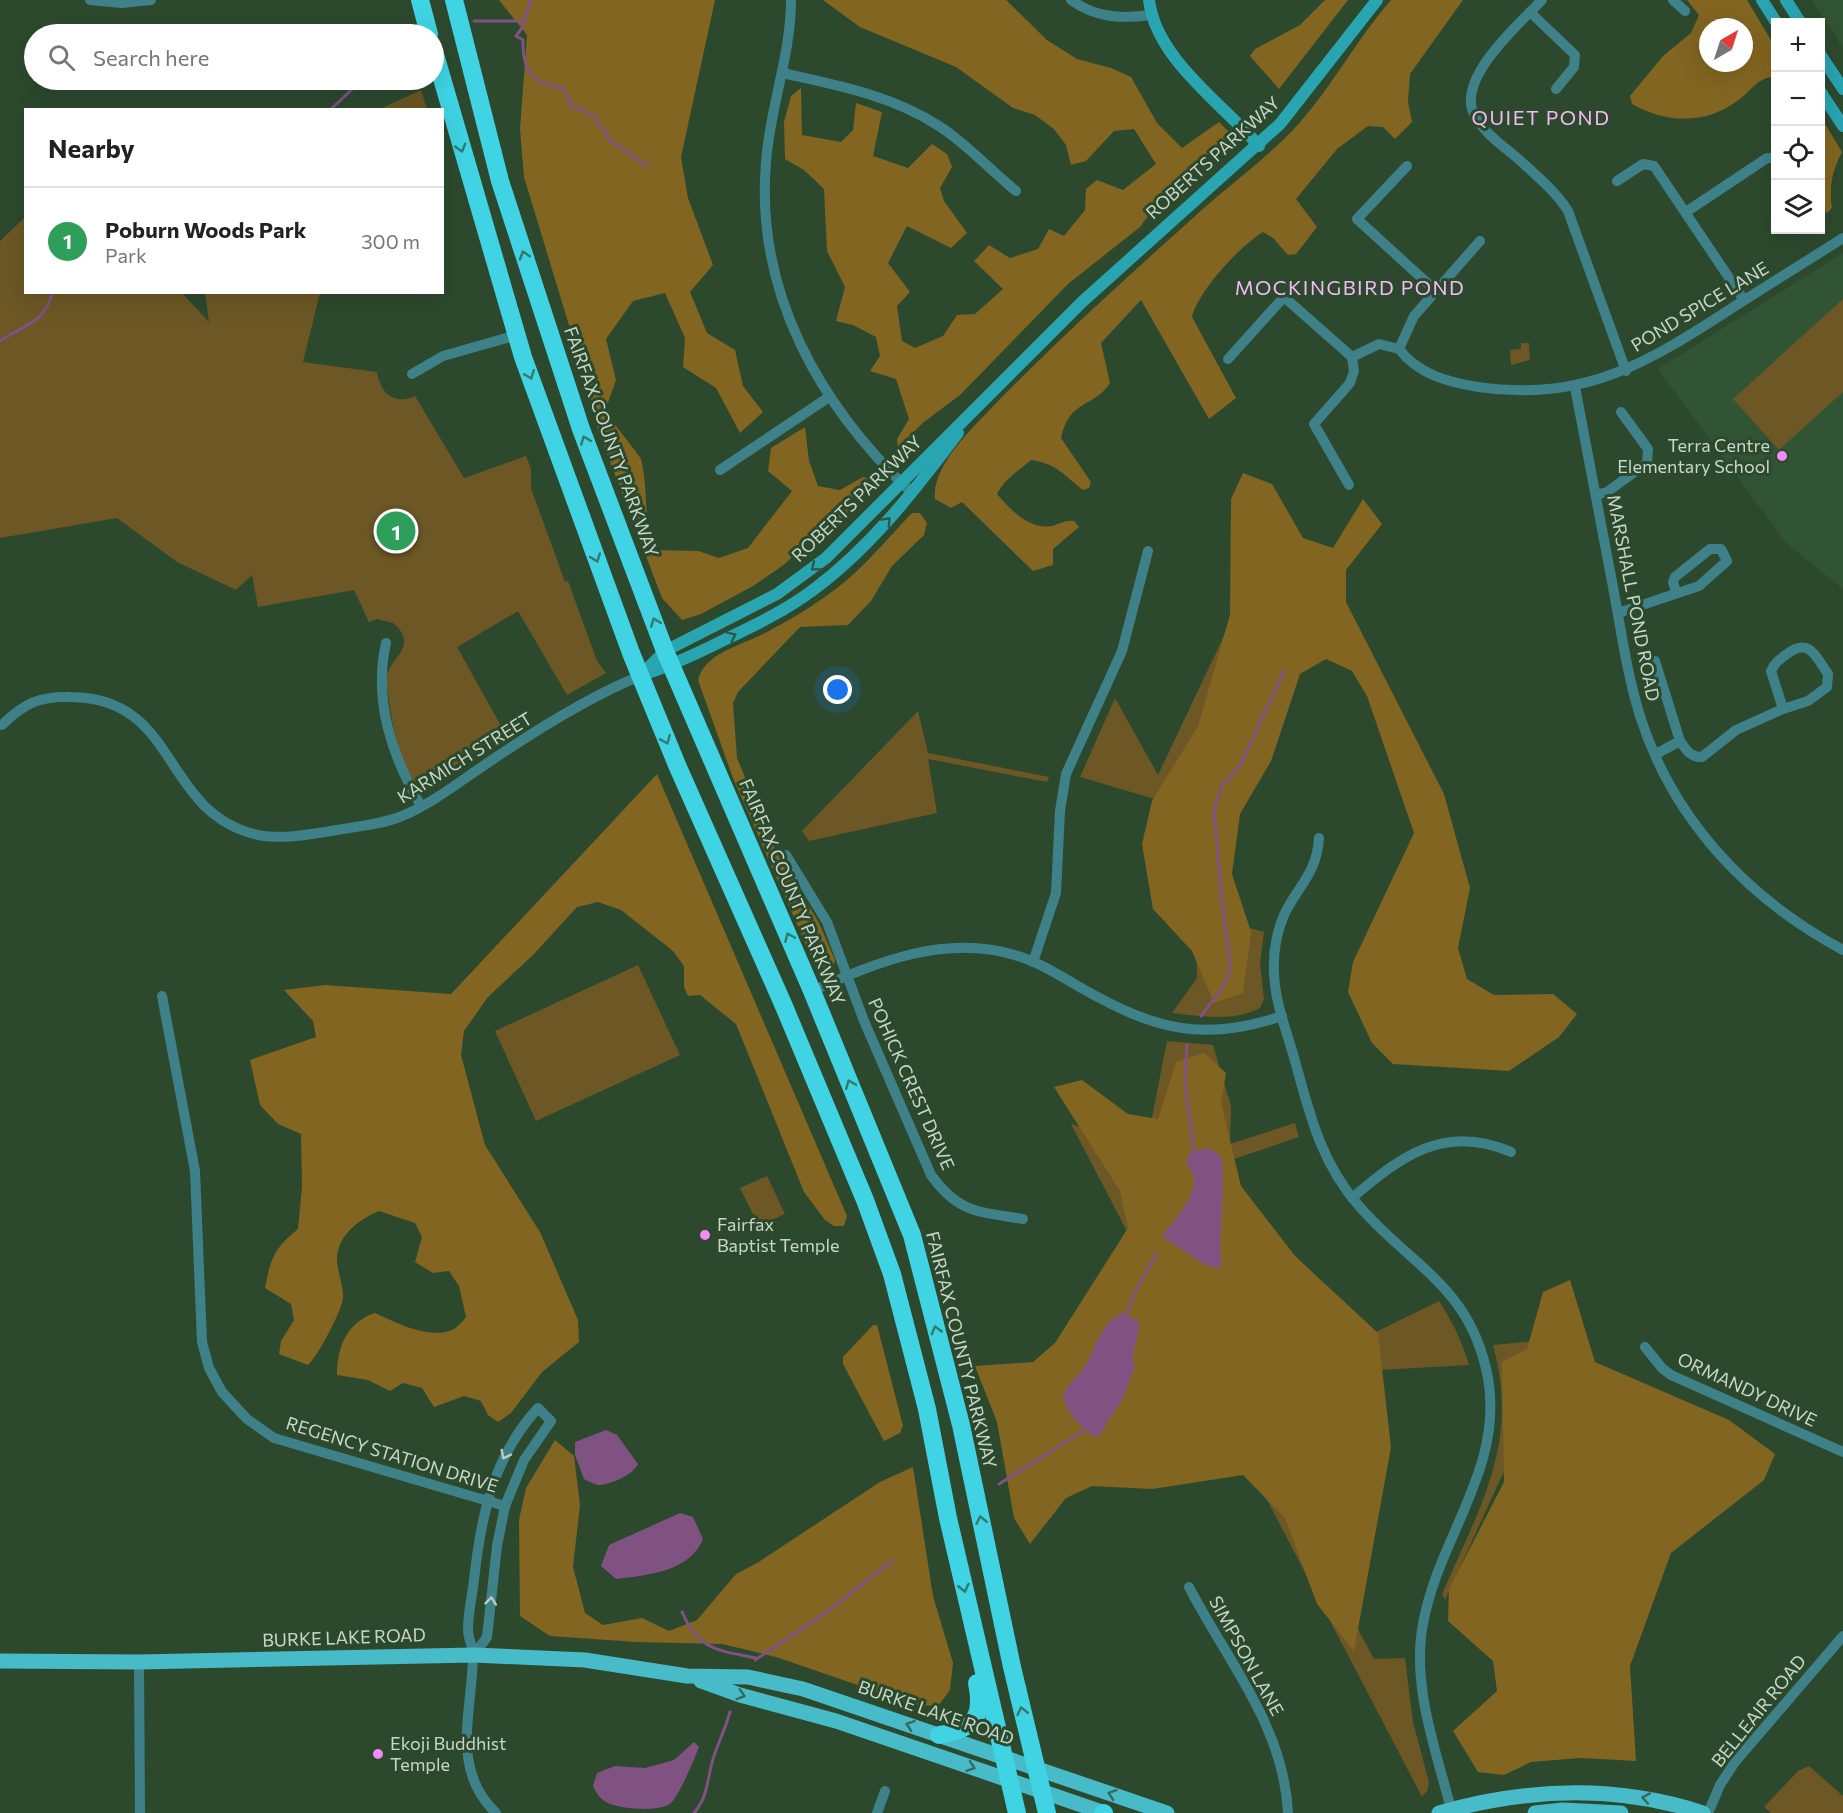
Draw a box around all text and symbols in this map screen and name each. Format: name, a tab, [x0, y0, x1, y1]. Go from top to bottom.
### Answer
north arrow	[1699, 18, 1753, 72]
map controls	[1771, 18, 1825, 234]
button: +	[1771, 18, 1825, 72]
search box	[24, 24, 444, 90]
icon: search	[45, 41, 78, 74]
text: Search here	[93, 44, 209, 71]
button: −	[1771, 72, 1825, 126]
street label: ROBERTS PARKWAY	[1141, 91, 1284, 223]
district label: QUIET POND	[1472, 105, 1610, 129]
button: locate	[1771, 126, 1825, 180]
text: Nearby	[48, 132, 135, 163]
one-way arrow	[454, 142, 466, 153]
button: layers	[1771, 180, 1825, 234]
text: Poburn Woods Park	[105, 216, 306, 243]
text: 1	[63, 229, 72, 253]
text: 300 m	[361, 229, 420, 253]
text: Park	[105, 243, 147, 267]
one-way arrow	[519, 250, 532, 261]
street label: POND SPICE LANE	[1627, 256, 1772, 356]
district label: MOCKINGBIRD POND	[1235, 275, 1465, 299]
street label: FAIRFAX COUNTY PARKWAY	[560, 323, 664, 560]
one-way arrow	[523, 368, 535, 379]
street label: ROBERTS PARKWAY	[787, 430, 926, 566]
place label: Terra Centre Elementary School	[1617, 434, 1770, 477]
one-way arrow	[580, 435, 592, 446]
marker: Terra Centre Elementary School	[1775, 449, 1789, 463]
street label: MARSHALL POND ROAD	[1603, 493, 1665, 703]
pin: 1	[376, 508, 416, 554]
one-way arrow	[880, 517, 891, 527]
one-way arrow	[589, 552, 602, 563]
one-way arrow	[811, 559, 822, 570]
one-way arrow	[649, 618, 662, 628]
one-way arrow	[726, 632, 737, 644]
your location	[823, 675, 852, 704]
street label: KARMICH STREET	[393, 707, 536, 808]
one-way arrow	[659, 734, 671, 745]
street label: FAIRFAX COUNTY PARKWAY	[735, 775, 851, 1008]
one-way arrow	[784, 932, 796, 943]
street label: POHICK CREST DRIVE	[864, 994, 960, 1173]
one-way arrow	[845, 1079, 857, 1090]
place label: Fairfax Baptist Temple	[717, 1213, 840, 1256]
marker: Fairfax Baptist Temple	[698, 1228, 712, 1242]
street label: FAIRFAX COUNTY PARKWAY	[922, 1229, 1002, 1471]
one-way arrow	[931, 1325, 944, 1335]
street label: ORMANDY DRIVE	[1674, 1347, 1821, 1431]
street label: REGENCY STATION DRIVE	[284, 1411, 501, 1497]
one-way arrow	[500, 1449, 512, 1460]
one-way arrow	[975, 1515, 988, 1525]
one-way arrow	[957, 1583, 970, 1593]
street label: SIMPSON LANE	[1205, 1592, 1289, 1719]
one-way arrow	[484, 1596, 497, 1605]
street label: BURKE LAKE ROAD	[262, 1623, 426, 1651]
street label: BELLEAIR ROAD	[1706, 1650, 1810, 1771]
street label: BURKE LAKE ROAD	[855, 1675, 1017, 1749]
one-way arrow	[735, 1688, 746, 1700]
one-way arrow	[1016, 1706, 1029, 1716]
one-way arrow	[905, 1720, 916, 1732]
place label: Ekoji Buddhist Temple	[390, 1732, 506, 1775]
marker: Ekoji Buddhist Temple	[371, 1747, 385, 1761]
one-way arrow	[966, 1760, 976, 1772]
one-way arrow	[1107, 1789, 1118, 1801]
one-way arrow	[1642, 1792, 1652, 1805]

